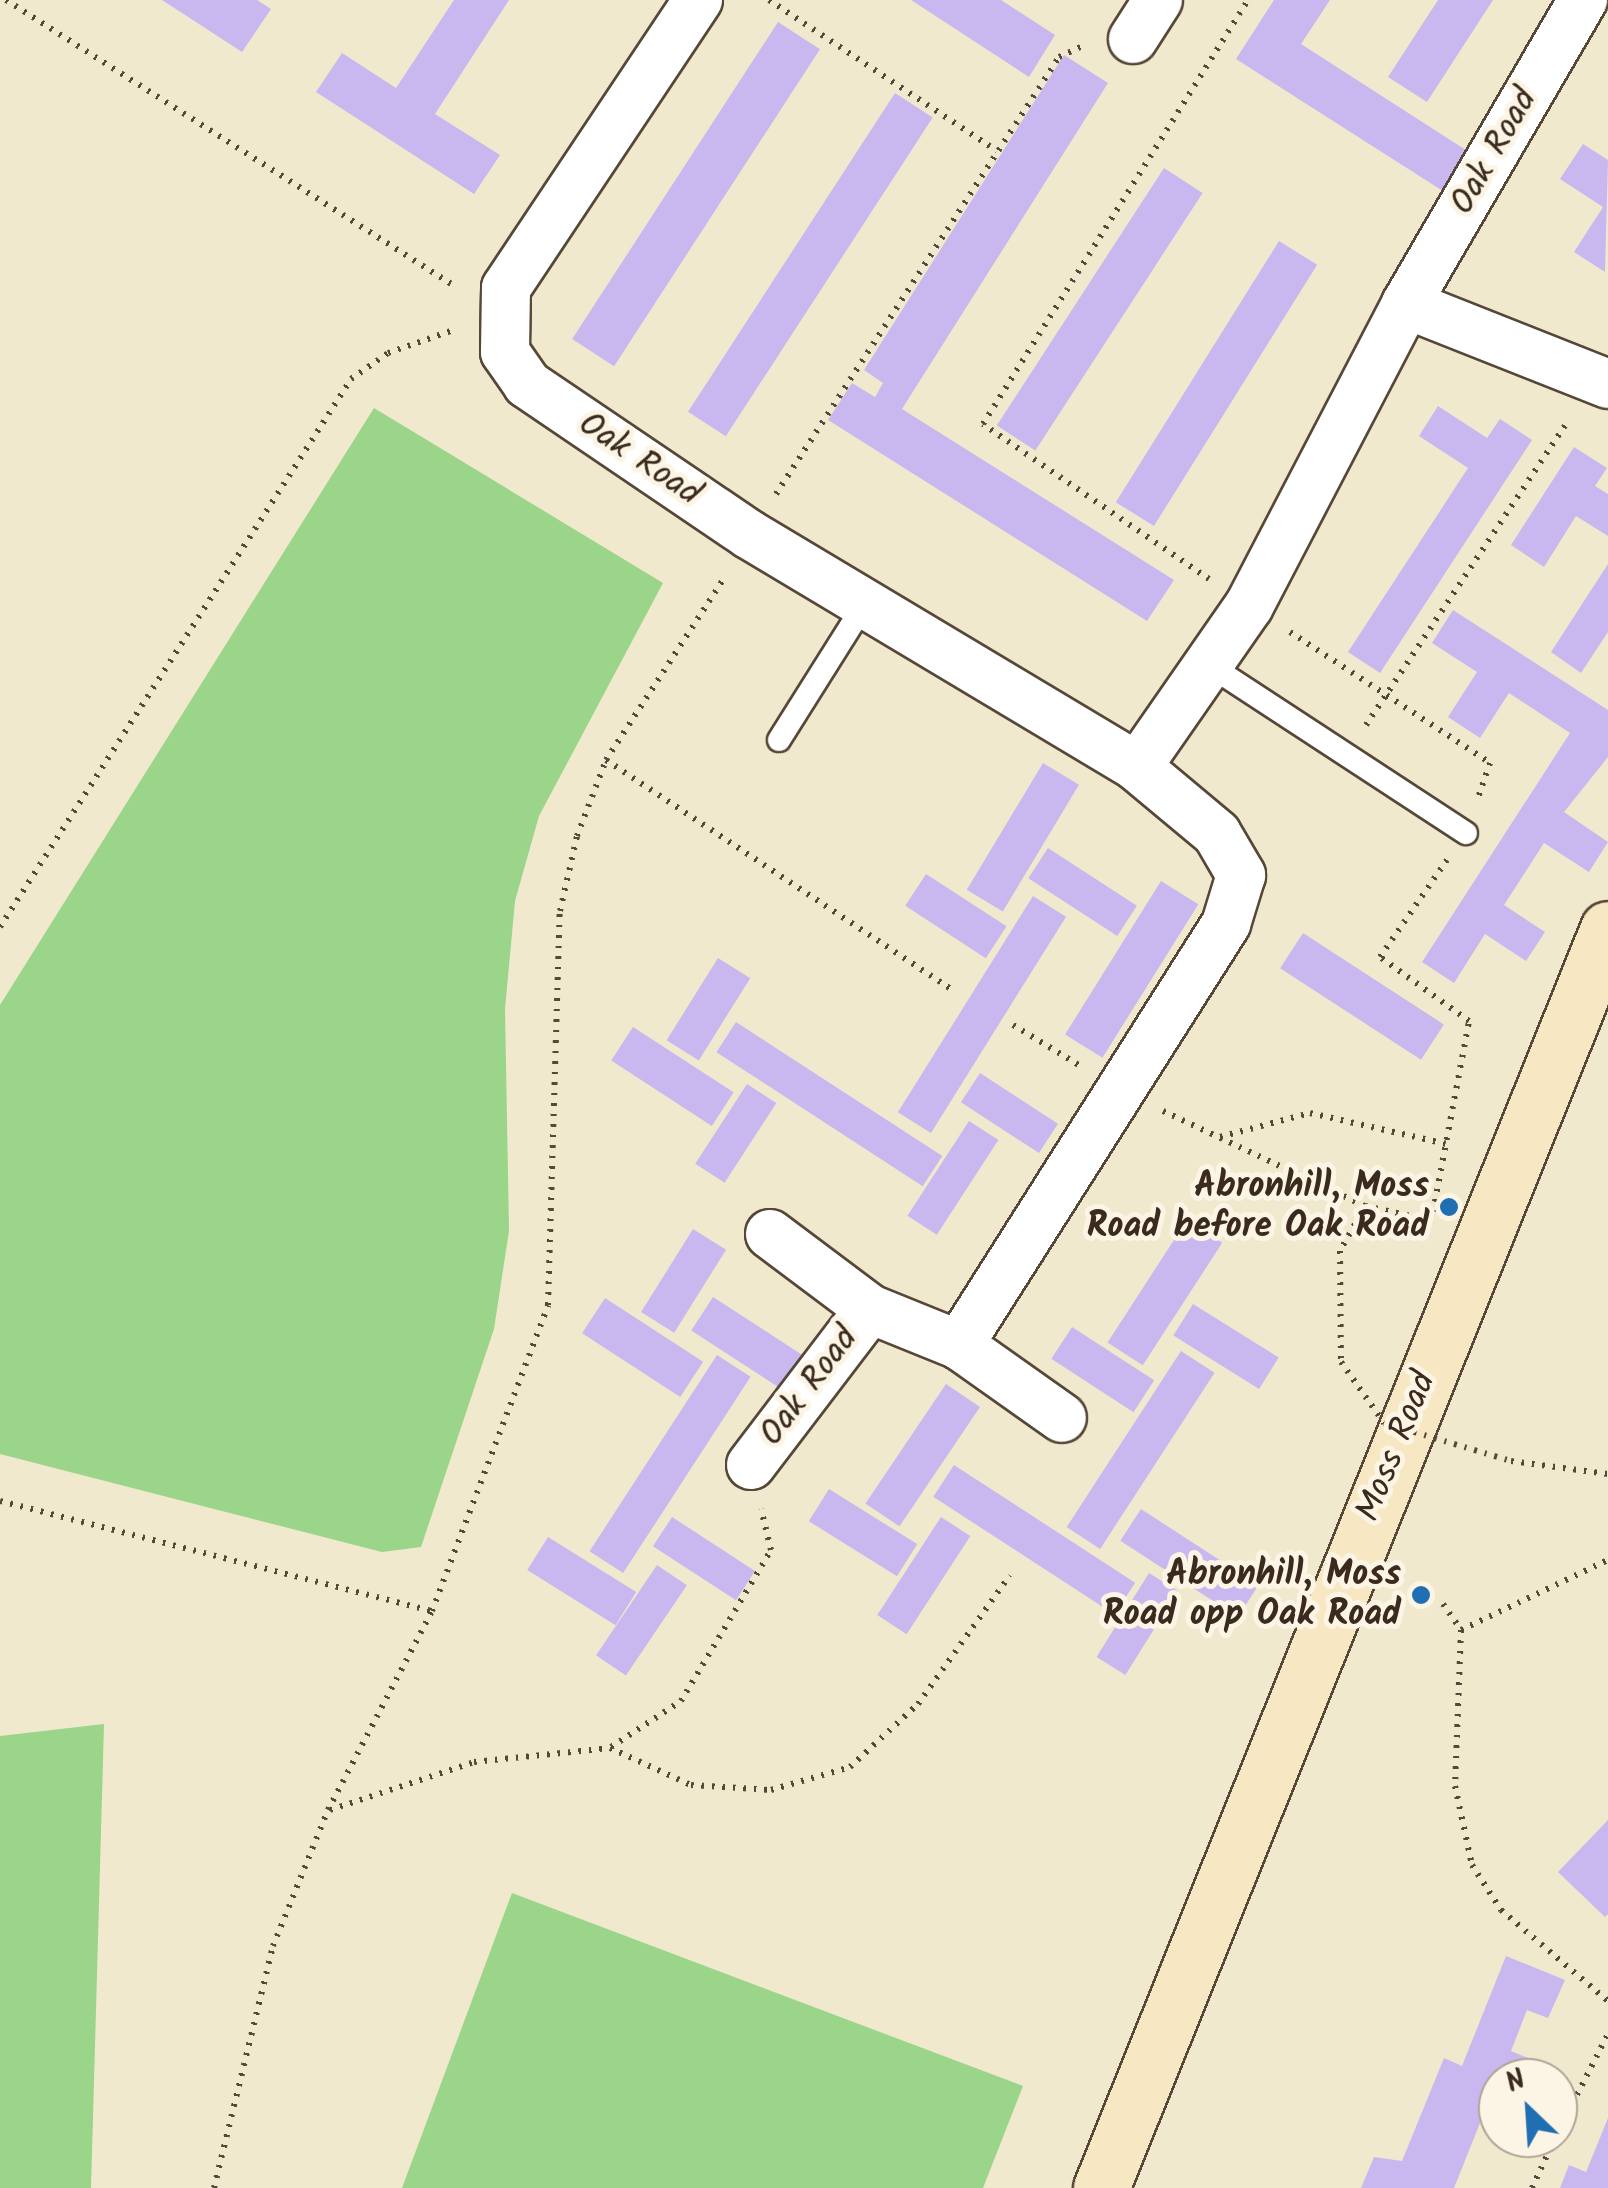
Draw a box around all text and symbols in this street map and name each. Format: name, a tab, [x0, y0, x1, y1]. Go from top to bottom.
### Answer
street label: Oak Road	[1442, 82, 1548, 222]
street label: Oak Road	[570, 404, 708, 516]
place label: Abronhill, Moss Road before Oak Road	[1087, 1166, 1429, 1248]
marker: Abronhill, Moss Road before Oak Road	[1438, 1196, 1460, 1218]
street label: Oak Road	[752, 1319, 868, 1455]
street label: Moss Road	[1348, 1366, 1446, 1528]
place label: Abronhill, Moss Road opp Oak Road	[1103, 1554, 1401, 1636]
marker: Abronhill, Moss Road opp Oak Road	[1410, 1584, 1432, 1606]
north arrow	[1478, 2058, 1578, 2158]
text: N	[1498, 2058, 1533, 2106]

